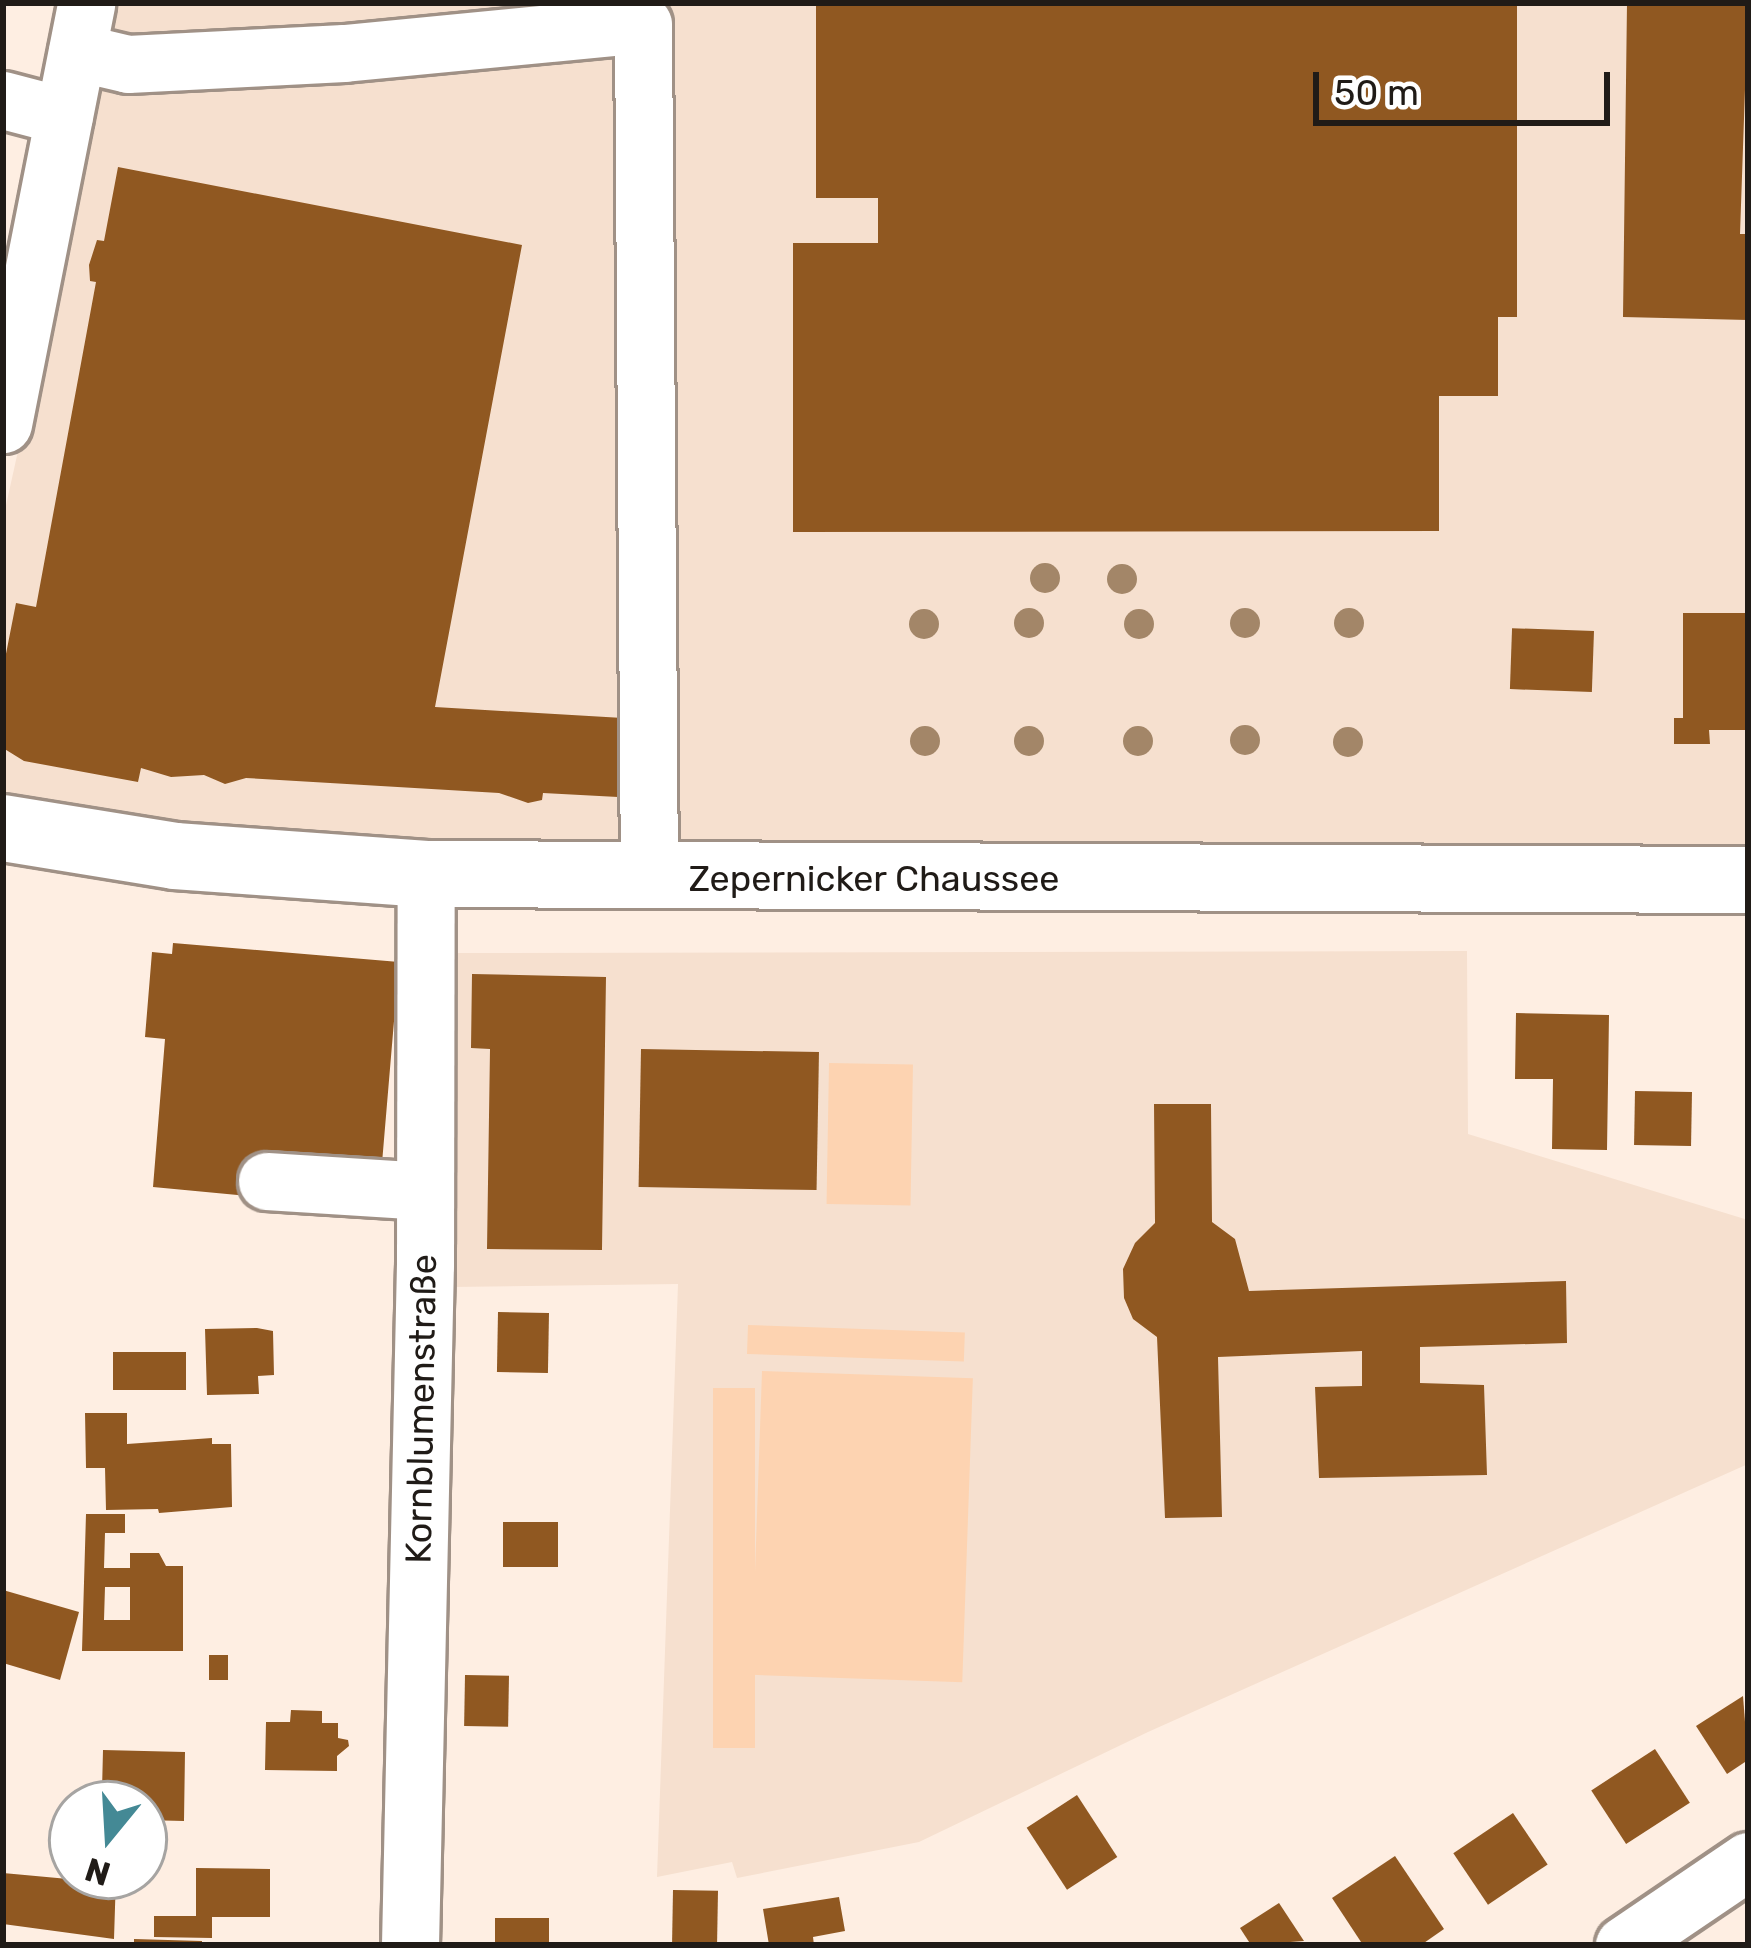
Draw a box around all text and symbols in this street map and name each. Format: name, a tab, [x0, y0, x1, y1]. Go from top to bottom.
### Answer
scale bar	[1319, 48, 1616, 122]
text: 50 m	[1334, 71, 1419, 114]
street label: Zepernicker Chaussee	[688, 857, 1060, 901]
street label: Kornblumenstraße	[397, 1254, 445, 1564]
north arrow	[48, 1780, 168, 1900]
text: N	[80, 1850, 115, 1894]

